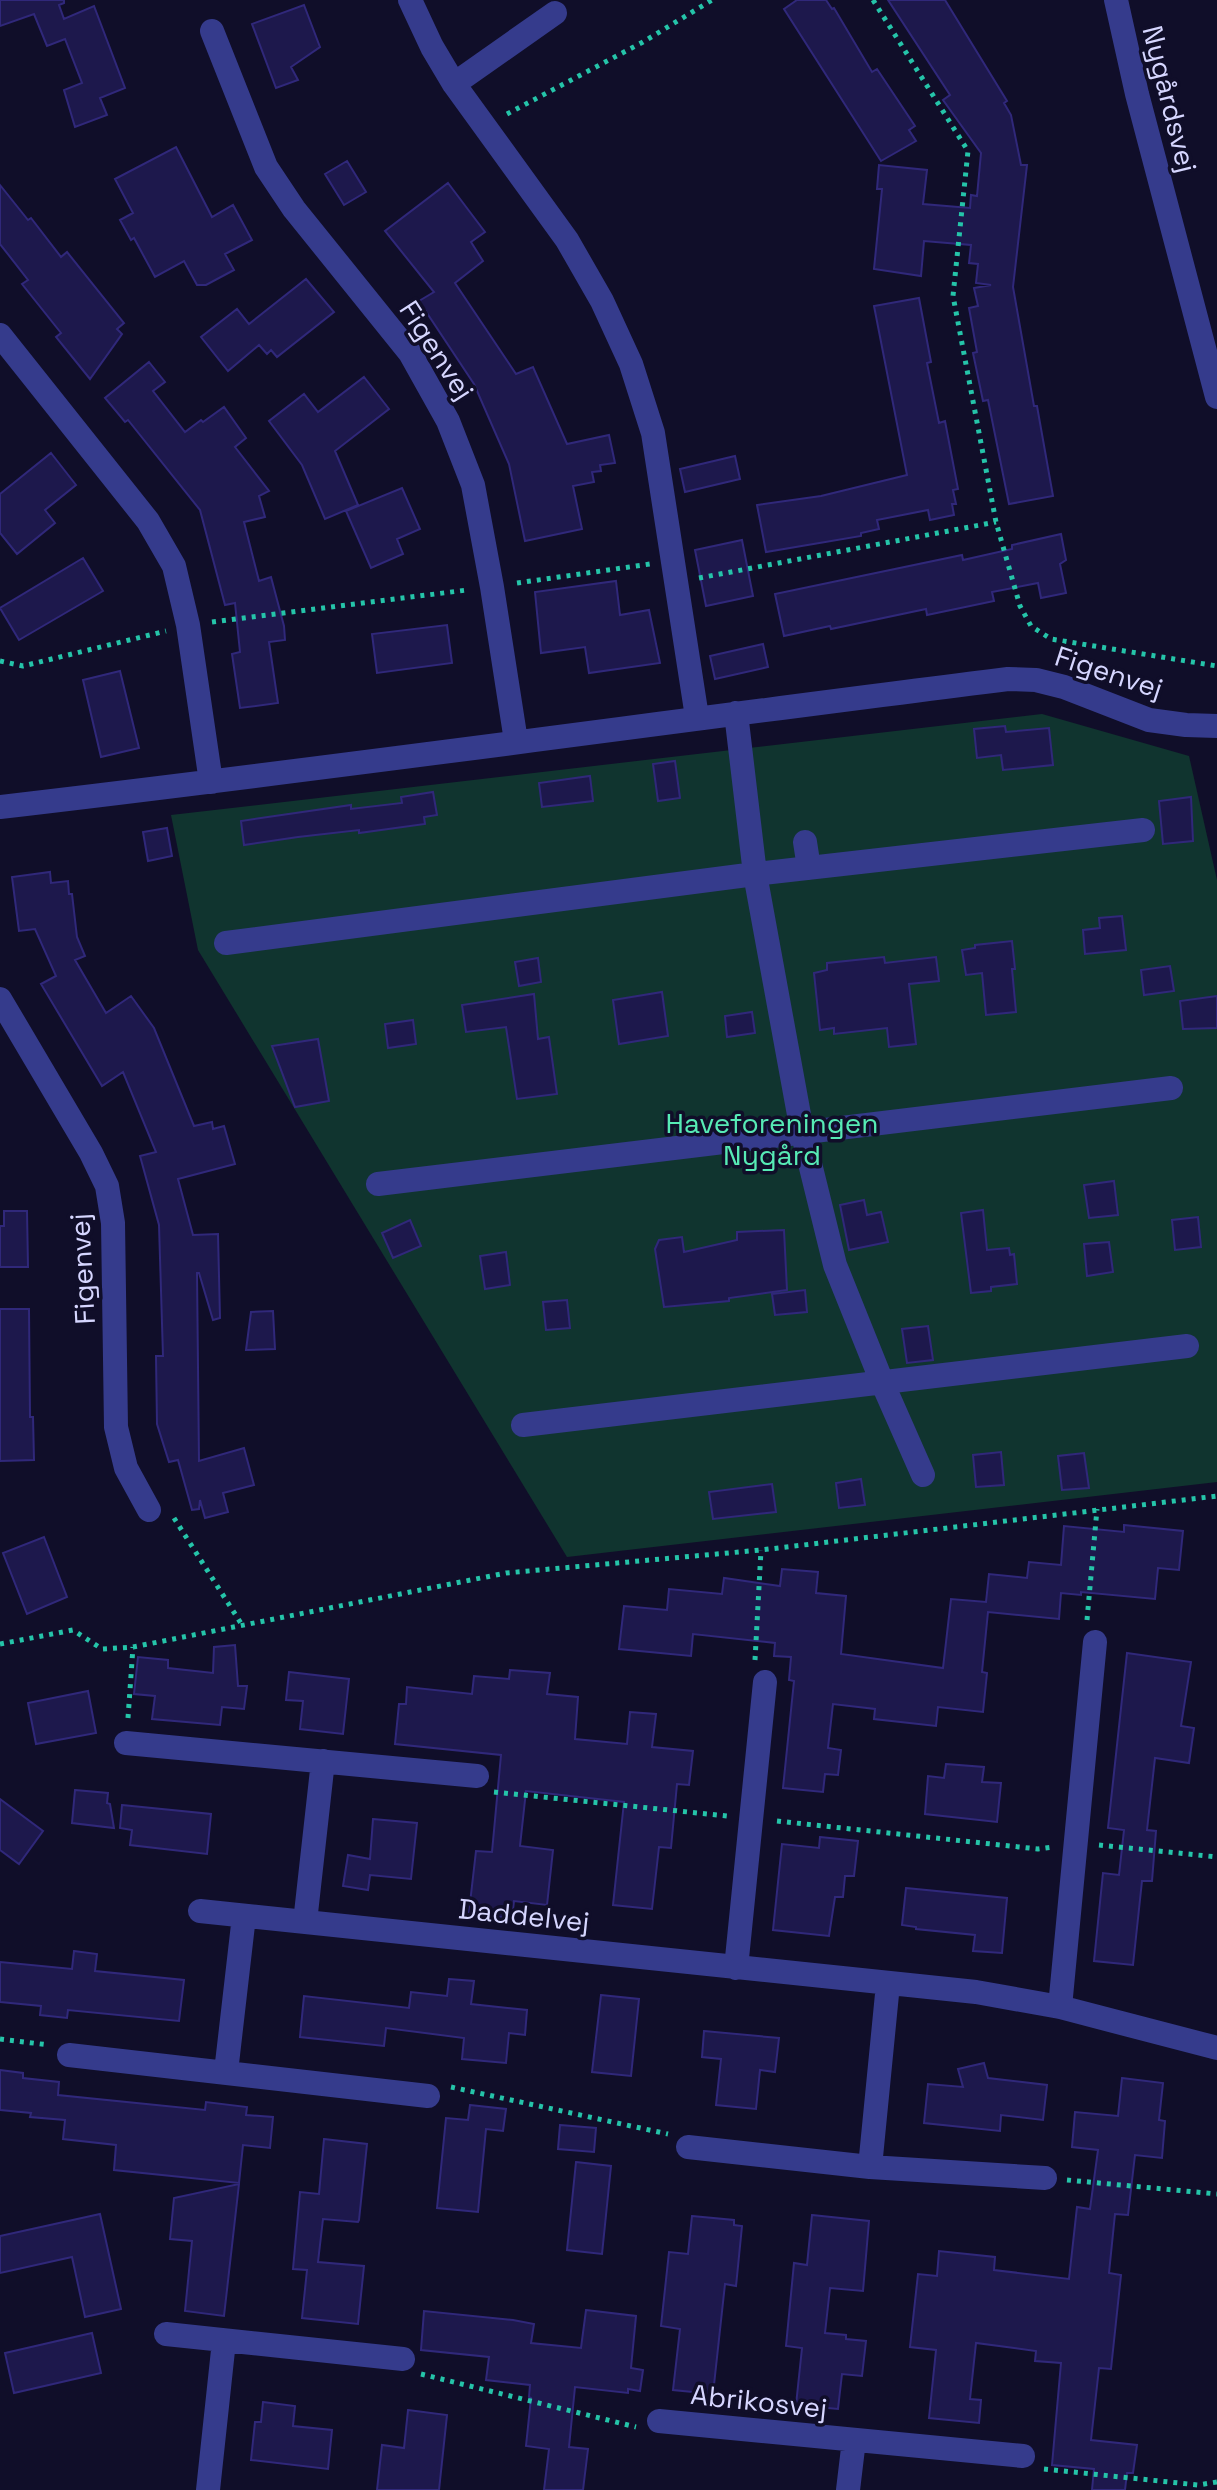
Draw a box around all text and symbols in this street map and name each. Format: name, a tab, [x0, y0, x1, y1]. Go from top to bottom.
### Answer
street label: Nygårdsvej	[1134, 22, 1206, 176]
street label: Figenvej	[392, 294, 482, 406]
street label: Figenvej	[1051, 638, 1167, 706]
park label: Haveforeningen Nygård	[666, 1105, 878, 1173]
street label: Figenvej	[61, 1212, 103, 1326]
street label: Daddelvej	[457, 1890, 591, 1940]
street label: Abrikosvej	[689, 2376, 829, 2426]

